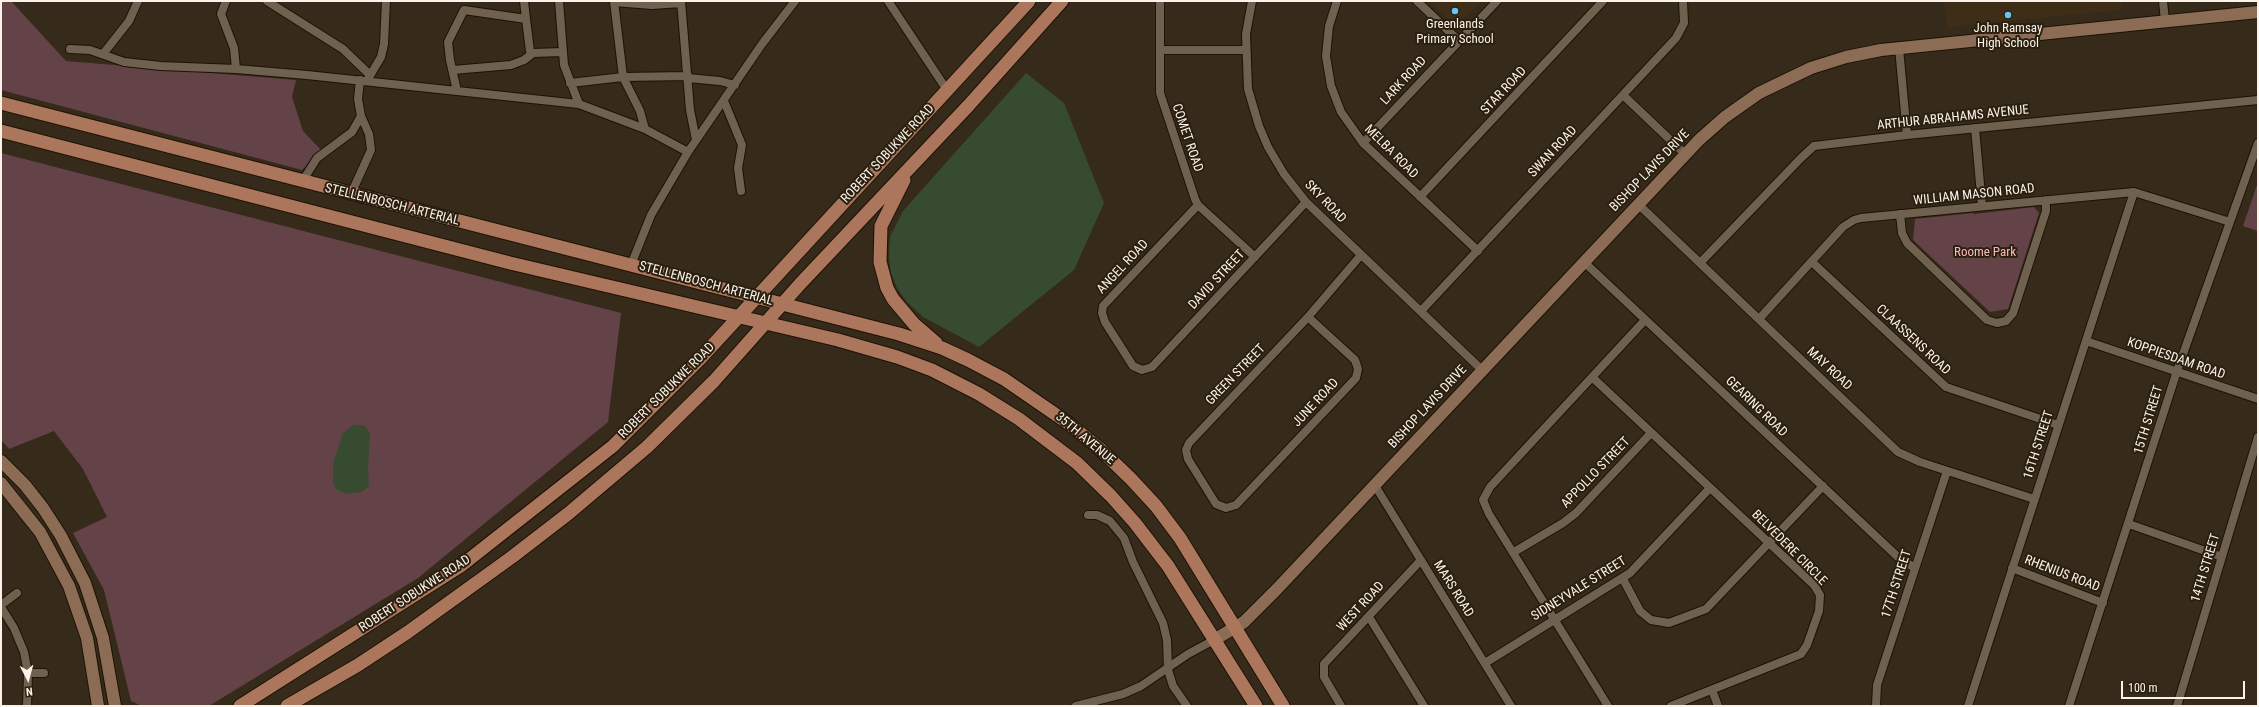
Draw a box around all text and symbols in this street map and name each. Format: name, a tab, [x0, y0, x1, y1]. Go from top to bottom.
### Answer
marker: Greenlands Primary School	[1450, 6, 1460, 16]
marker: John Ramsay High School	[2003, 10, 2013, 20]
place label: Greenlands Primary School	[1416, 17, 1494, 48]
place label: John Ramsay High School	[1974, 21, 2042, 52]
street label: LARK ROAD	[1378, 54, 1430, 108]
street label: STAR ROAD	[1478, 64, 1530, 118]
street label: ROBERT SOBUKWE ROAD	[838, 101, 938, 207]
street label: COMET ROAD	[1168, 102, 1206, 174]
street label: ARTHUR ABRAHAMS AVENUE	[1876, 102, 2030, 134]
street label: MELBA ROAD	[1361, 122, 1421, 182]
street label: SWAN ROAD	[1525, 123, 1581, 181]
street label: BISHOP LAVIS DRIVE	[1607, 127, 1693, 215]
street label: SKY ROAD	[1301, 177, 1349, 227]
street label: STELLENBOSCH ARTERIAL	[323, 181, 461, 229]
street label: WILLIAM MASON ROAD	[1913, 181, 2035, 209]
street label: ANGEL ROAD	[1094, 237, 1152, 297]
park label: Roome Park	[1954, 245, 2016, 261]
street label: DAVID STREET	[1186, 247, 1248, 313]
street label: STELLENBOSCH ARTERIAL	[637, 259, 775, 309]
street label: CLAASSENS ROAD	[1873, 302, 1953, 378]
street label: KOPPIESDAM ROAD	[2125, 335, 2227, 383]
street label: ROBERT SOBUKWE ROAD	[616, 340, 718, 442]
street label: GREEN STREET	[1203, 341, 1269, 409]
street label: MAY ROAD	[1803, 344, 1855, 394]
street label: BISHOP LAVIS DRIVE	[1385, 362, 1471, 452]
street label: GEARING ROAD	[1722, 374, 1790, 440]
street label: JUNE ROAD	[1290, 376, 1342, 430]
street label: 15TH STREET	[2131, 384, 2167, 456]
street label: 16TH STREET	[2021, 409, 2057, 481]
street label: 35TH AVENUE	[1052, 410, 1118, 468]
street label: APPOLLO STREET	[1558, 434, 1634, 512]
street label: BELVEDERE CIRCLE	[1748, 507, 1830, 589]
street label: 14TH STREET	[2188, 532, 2224, 604]
street label: 17TH STREET	[1879, 548, 1915, 620]
street label: ROBERT SOBUKWE ROAD	[357, 552, 473, 636]
street label: SIDNEYVALE STREET	[1529, 553, 1629, 625]
street label: RHENIUS ROAD	[2022, 553, 2102, 595]
street label: MARS ROAD	[1430, 558, 1476, 620]
street label: WEST ROAD	[1334, 579, 1388, 635]
north arrow	[8, 659, 48, 699]
scale bar	[2123, 673, 2247, 699]
text: 100 m	[2128, 681, 2158, 695]
text: N	[25, 685, 33, 698]

